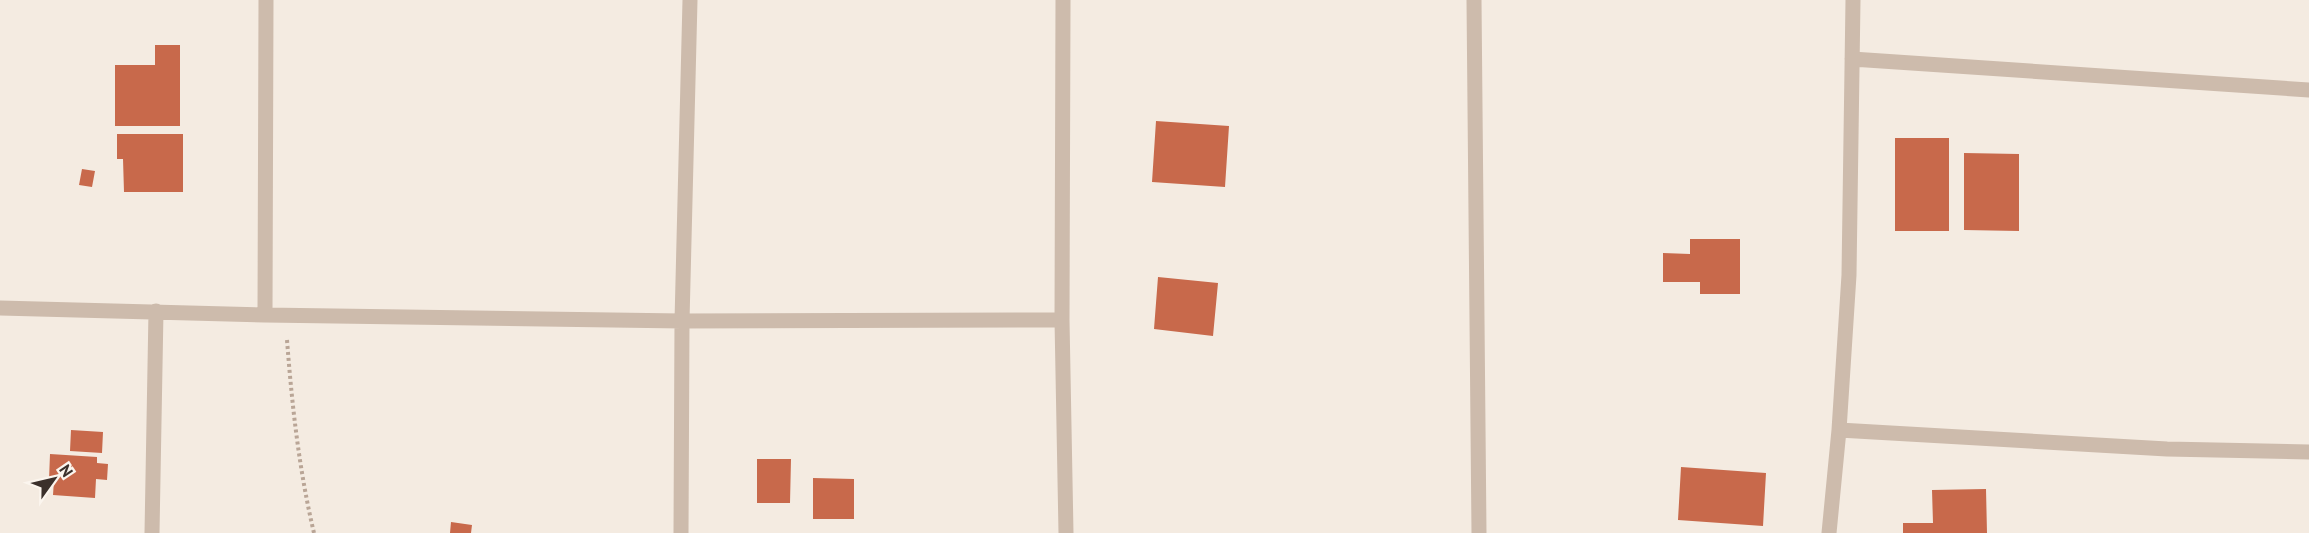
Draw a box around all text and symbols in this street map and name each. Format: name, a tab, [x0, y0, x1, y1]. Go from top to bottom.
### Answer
north arrow	[24, 449, 84, 509]
text: N	[55, 461, 78, 481]

